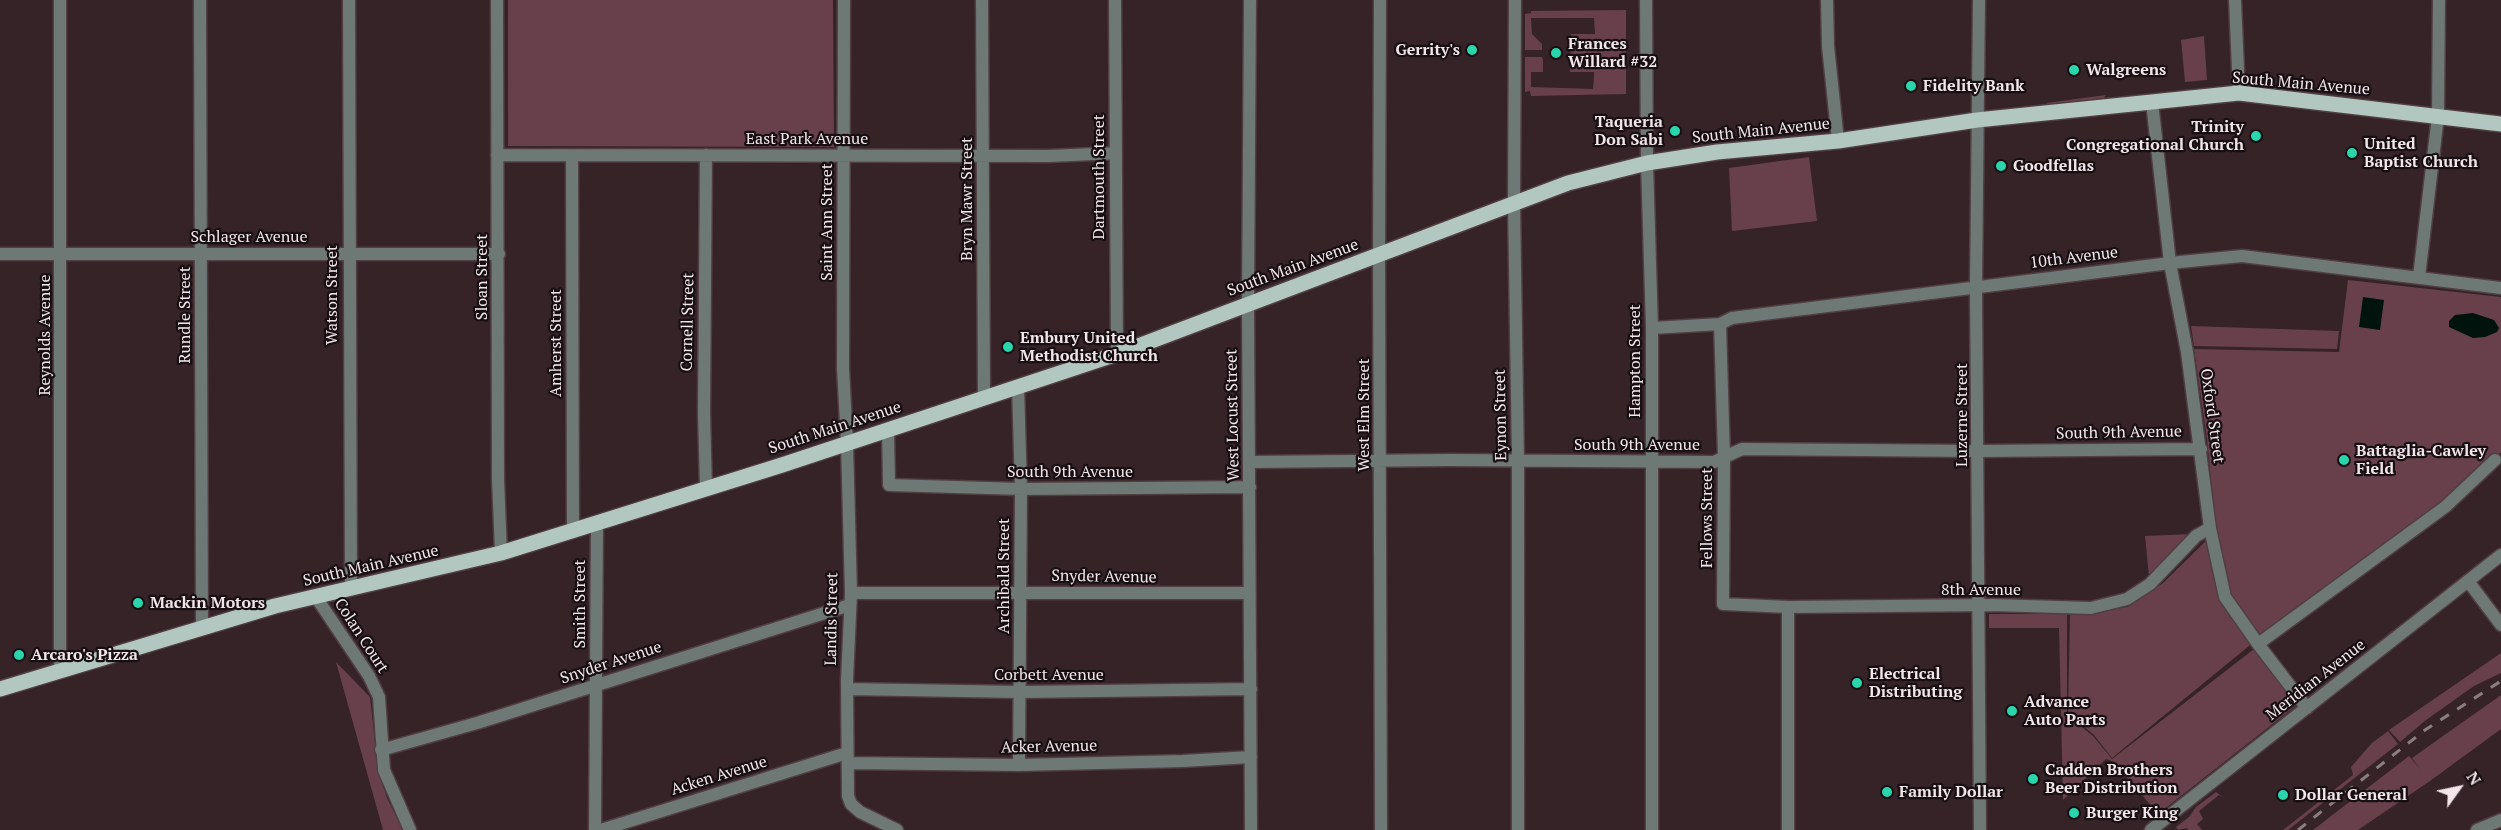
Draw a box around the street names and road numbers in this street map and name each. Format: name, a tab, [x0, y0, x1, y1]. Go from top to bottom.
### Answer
street label: South Main Avenue	[2231, 68, 2371, 100]
street label: Dartmouth Street	[1089, 114, 1109, 240]
street label: South Main Avenue	[1691, 114, 1831, 148]
street label: East Park Avenue	[746, 129, 868, 149]
street label: Bryn Mawr Street	[957, 137, 977, 261]
street label: Saint Ann Street	[817, 163, 837, 281]
street label: Schlager Avenue	[190, 227, 308, 247]
street label: Sloan Street	[472, 234, 492, 320]
street label: South Main Avenue	[1225, 235, 1361, 301]
street label: 10th Avenue	[2029, 243, 2119, 273]
street label: Watson Street	[322, 245, 342, 345]
street label: Rundle Street	[175, 266, 195, 364]
street label: Cornell Street	[678, 273, 698, 371]
street label: Reynolds Avenue	[35, 275, 55, 395]
street label: Amherst Street	[546, 289, 566, 397]
street label: Hampton Street	[1625, 304, 1645, 418]
street label: West Locust Street	[1222, 349, 1244, 481]
street label: West Elm Street	[1354, 358, 1374, 472]
street label: Luzerne Street	[1952, 363, 1972, 467]
street label: Oxford Street	[2196, 367, 2228, 465]
street label: Eynon Street	[1491, 369, 1511, 461]
street label: South Main Avenue	[766, 397, 904, 459]
street label: South 9th Avenue	[2056, 422, 2182, 444]
street label: South 9th Avenue	[1574, 435, 1700, 455]
street label: South 9th Avenue	[1007, 462, 1133, 482]
street label: Fellows Street	[1697, 468, 1717, 568]
street label: Archibald Street	[994, 518, 1014, 634]
street label: South Main Avenue	[301, 541, 441, 591]
street label: Smith Street	[570, 559, 590, 649]
street label: Snyder Avenue	[1051, 566, 1157, 588]
street label: Landis Street	[822, 572, 842, 666]
street label: 8th Avenue	[1941, 580, 2021, 600]
street label: Colan Court	[330, 595, 392, 677]
street label: Meridian Avenue	[2263, 635, 2369, 725]
street label: Snyder Avenue	[558, 638, 664, 688]
street label: Corbett Avenue	[994, 665, 1104, 685]
street label: Acker Avenue	[1001, 737, 1097, 757]
street label: Acken Avenue	[669, 752, 769, 800]

